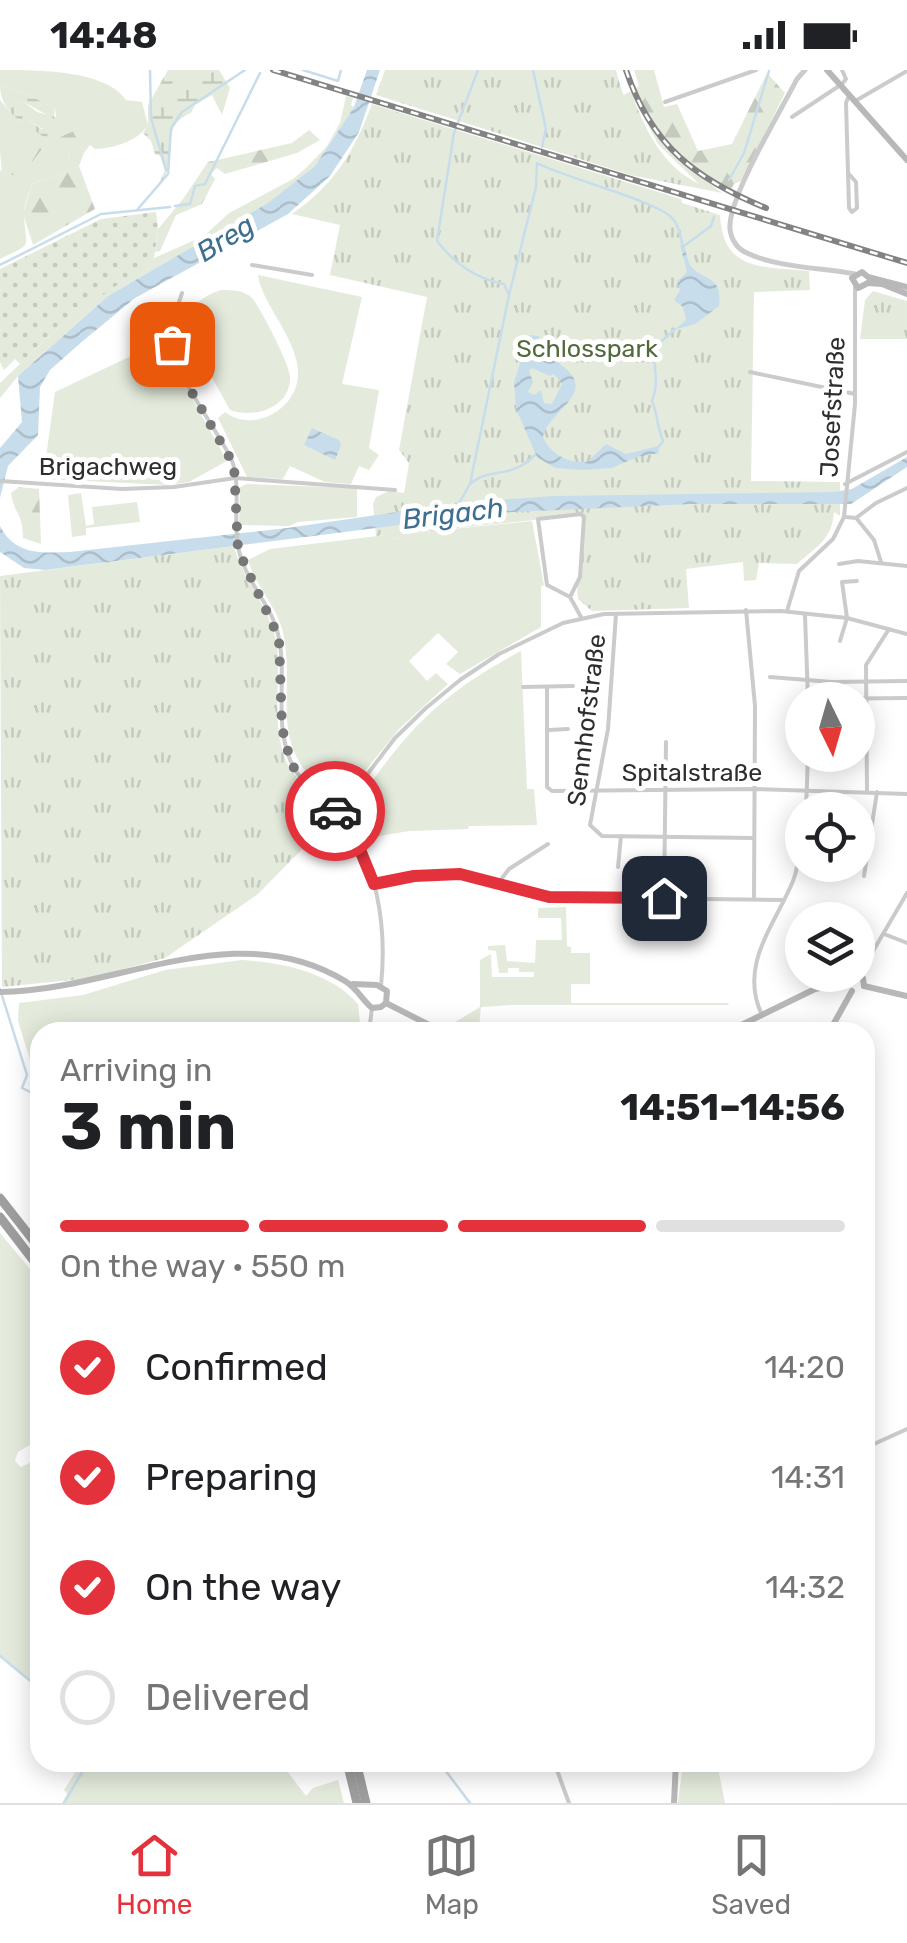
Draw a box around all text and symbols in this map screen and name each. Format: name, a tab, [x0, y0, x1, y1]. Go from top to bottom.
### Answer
text: 14:48	[50, 12, 158, 58]
water label: Breg	[190, 208, 260, 269]
pin	[130, 302, 215, 387]
icon: bag	[145, 317, 200, 372]
park label: Schlosspark	[516, 334, 658, 363]
street label: Josefstraße	[814, 336, 851, 478]
street label: Brigachweg	[39, 452, 177, 481]
water label: Brigach	[401, 491, 506, 536]
street label: Sennhofstraße	[562, 632, 611, 808]
north arrow	[785, 682, 875, 772]
map controls	[785, 682, 875, 992]
street label: Spitalstraße	[622, 758, 762, 787]
courier	[285, 761, 385, 861]
icon: car	[308, 784, 363, 839]
button: locate	[785, 792, 875, 882]
pin	[622, 856, 707, 941]
icon: home	[637, 871, 692, 926]
button: layers	[785, 902, 875, 992]
text: Arriving in	[60, 1051, 212, 1089]
text: 14:51–14:56	[620, 1084, 845, 1130]
text: 3 min	[60, 1088, 237, 1165]
text: On the way · 550 m	[60, 1247, 345, 1285]
icon: check	[60, 1340, 115, 1395]
text: Confirmed	[145, 1344, 328, 1390]
text: 14:20	[764, 1348, 845, 1386]
icon: check	[60, 1450, 115, 1505]
text: Preparing	[145, 1454, 318, 1500]
text: 14:31	[771, 1458, 845, 1496]
icon: check	[60, 1560, 115, 1615]
text: On the way	[145, 1564, 341, 1610]
text: 14:32	[765, 1568, 845, 1606]
text: Delivered	[145, 1674, 310, 1720]
tab: Home	[116, 1828, 193, 1921]
tab: Map	[424, 1828, 479, 1921]
tab: Saved	[711, 1828, 791, 1921]

